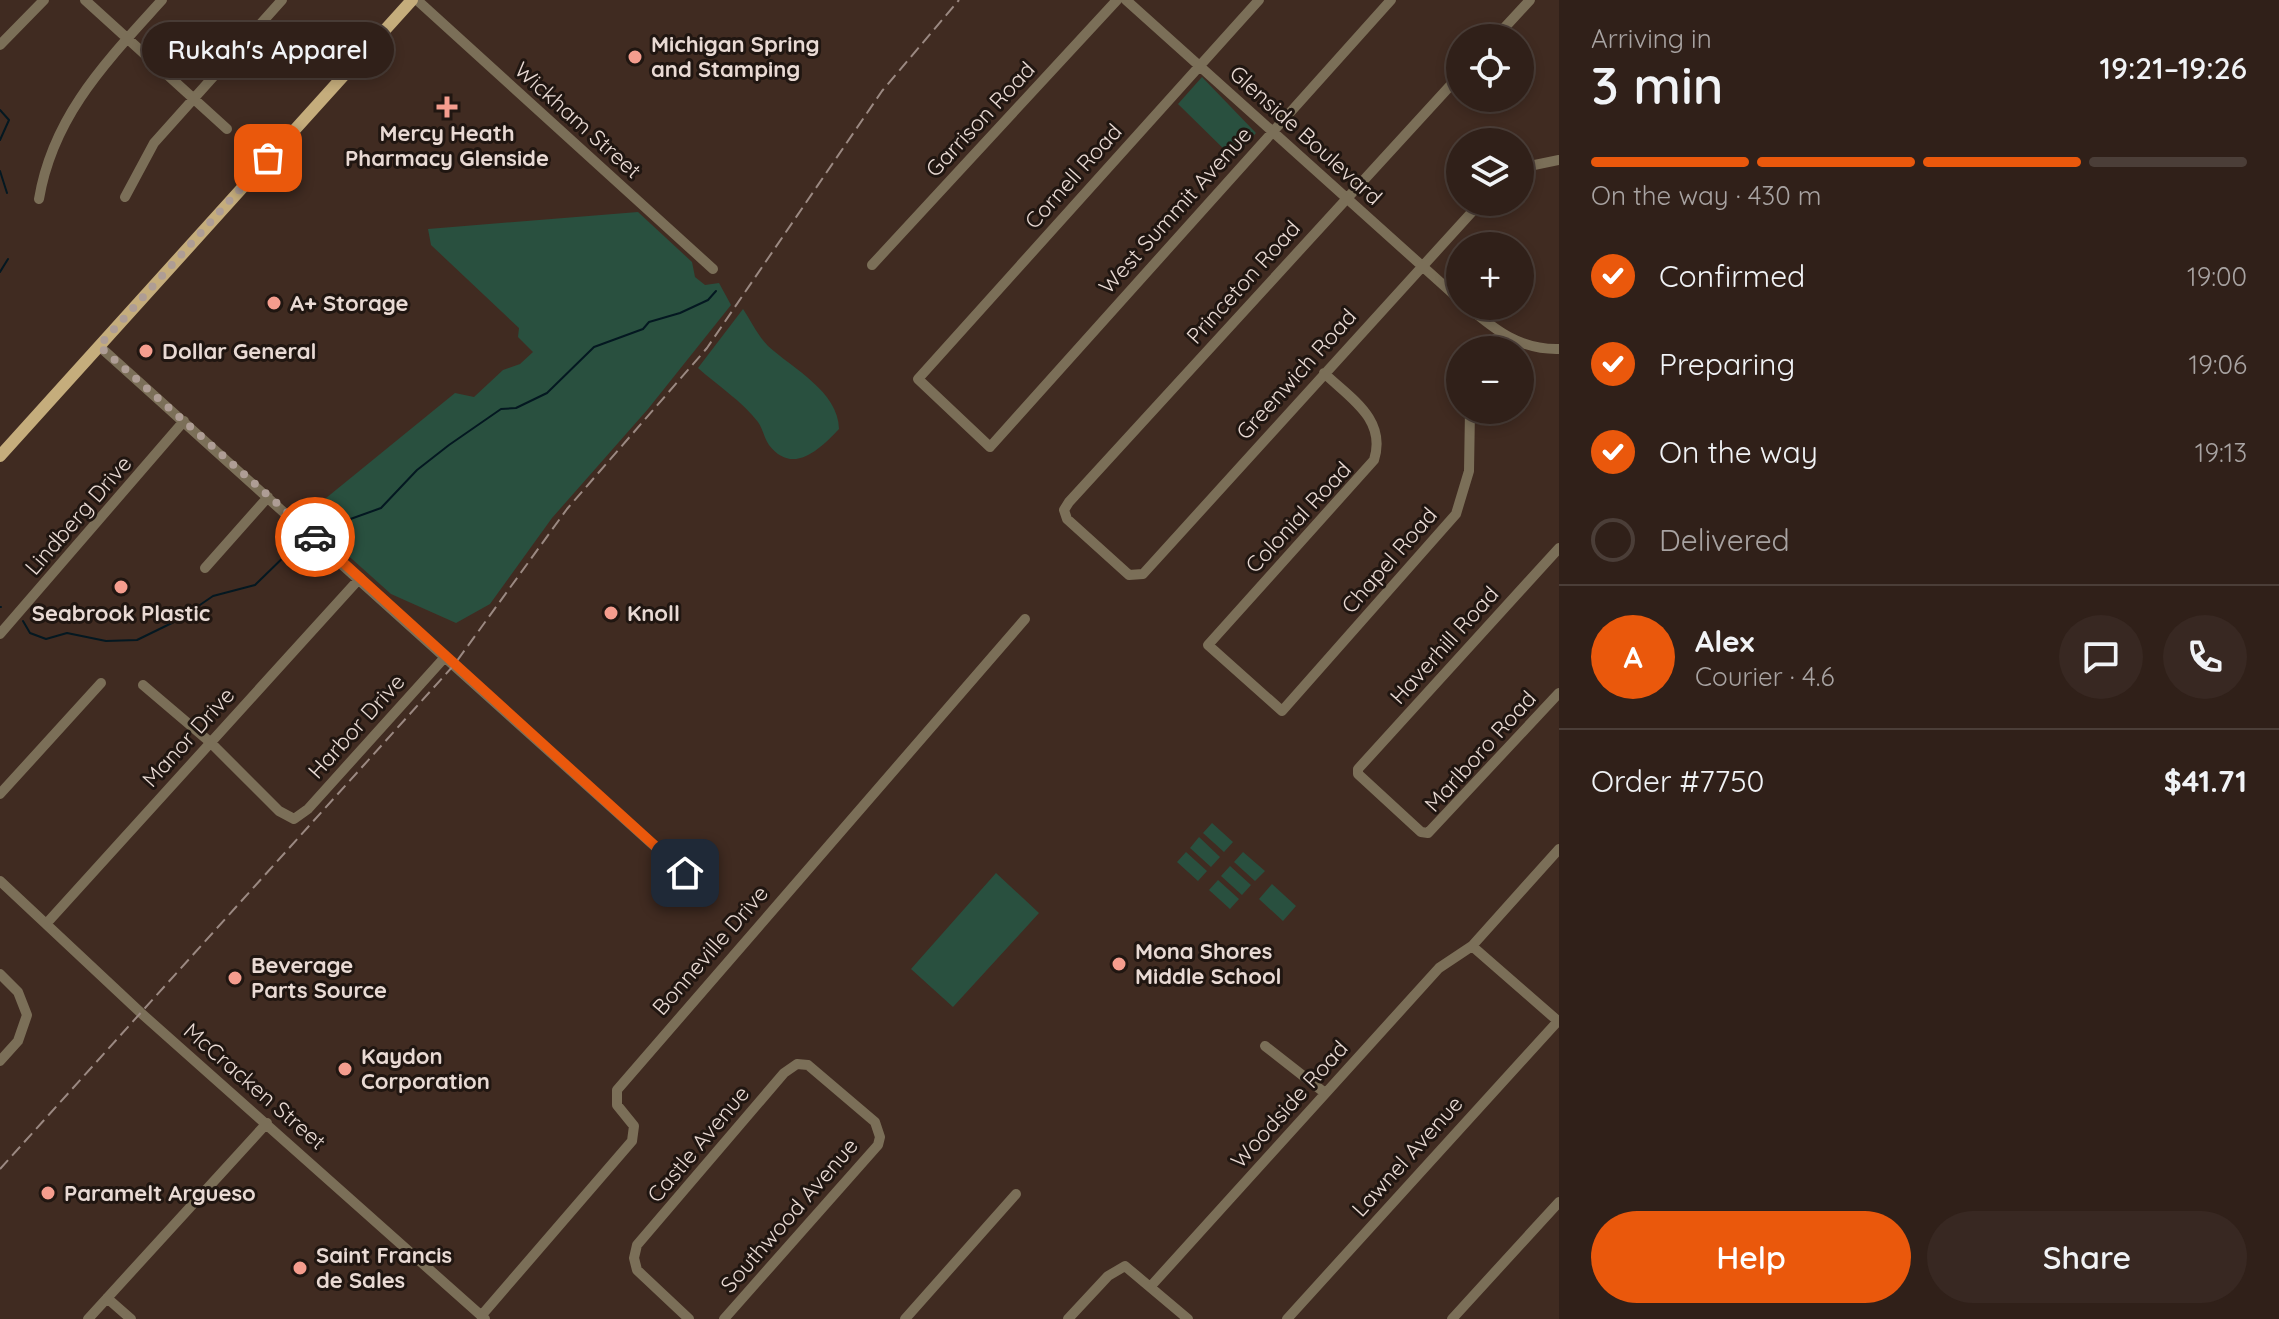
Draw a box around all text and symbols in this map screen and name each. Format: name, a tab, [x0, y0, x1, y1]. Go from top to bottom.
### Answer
callout: Rukah's Apparel	[142, 22, 394, 78]
text: Arriving in	[1591, 22, 1712, 55]
map controls	[1446, 24, 1534, 424]
button: locate	[1446, 24, 1534, 112]
place label: Michigan Spring and Stamping	[651, 30, 820, 83]
text: Rukah's Apparel	[168, 33, 368, 66]
marker: Michigan Spring and Stamping	[626, 48, 644, 66]
text: 19:21–19:26	[2100, 49, 2247, 87]
text: 3 min	[1591, 52, 1724, 117]
street label: Wickham Street	[509, 56, 647, 184]
street label: Garrison Road	[919, 56, 1041, 182]
street label: Glenside Boulevard	[1224, 59, 1388, 211]
marker: Mercy Heath Pharmacy Glenside	[438, 98, 456, 116]
street label: Cornell Road	[1018, 118, 1128, 234]
place label: Mercy Heath Pharmacy Glenside	[345, 119, 549, 172]
street label: West Summit Avenue	[1092, 121, 1258, 299]
pin	[234, 124, 302, 192]
button: layers	[1446, 128, 1534, 216]
icon: bag	[246, 136, 290, 180]
text: On the way · 430 m	[1591, 179, 1821, 212]
street label: Princeton Road	[1180, 214, 1306, 350]
button: +	[1446, 232, 1534, 320]
icon: check	[1591, 254, 1635, 298]
text: Confirmed	[1659, 257, 1805, 295]
text: 19:00	[2187, 260, 2247, 293]
place label: A+ Storage	[290, 289, 408, 317]
marker: A+ Storage	[265, 294, 283, 312]
street label: Greenwich Road	[1230, 303, 1362, 445]
button: −	[1446, 336, 1534, 424]
place label: Dollar General	[162, 337, 316, 365]
marker: Dollar General	[137, 342, 155, 360]
icon: check	[1591, 342, 1635, 386]
text: Preparing	[1659, 345, 1795, 383]
text: 19:06	[2189, 348, 2247, 381]
icon: check	[1591, 430, 1635, 474]
text: On the way	[1659, 433, 1818, 471]
text: 19:13	[2195, 436, 2247, 469]
street label: Lindberg Drive	[19, 450, 137, 580]
street label: Colonial Road	[1239, 455, 1357, 579]
courier	[275, 497, 355, 577]
street label: Chapel Road	[1335, 501, 1443, 619]
icon: car	[293, 515, 337, 559]
text: Delivered	[1659, 521, 1790, 559]
marker: Seabrook Plastic	[112, 578, 130, 596]
street label: Haverhill Road	[1384, 580, 1504, 710]
place label: Seabrook Plastic	[32, 599, 210, 627]
place label: Knoll	[627, 599, 680, 627]
marker: Knoll	[602, 604, 620, 622]
button: chat	[2059, 615, 2143, 699]
button: phone	[2163, 615, 2247, 699]
text: Alex	[1695, 622, 1754, 660]
text: A	[1623, 638, 1643, 676]
text: Courier · 4.6	[1695, 660, 1834, 693]
street label: Harbor Drive	[302, 668, 410, 784]
street label: Manor Drive	[136, 681, 240, 793]
street label: Marlboro Road	[1418, 685, 1542, 817]
text: Order #7750	[1591, 762, 1764, 800]
text: $41.71	[2164, 762, 2247, 800]
pin	[651, 839, 719, 907]
icon: home	[663, 851, 707, 895]
street label: Bonneville Drive	[646, 879, 774, 1021]
place label: Mona Shores Middle School	[1135, 937, 1282, 990]
place label: Beverage Parts Source	[251, 951, 387, 1004]
marker: Mona Shores Middle School	[1110, 955, 1128, 973]
marker: Beverage Parts Source	[226, 969, 244, 987]
street label: McCracken Street	[178, 1017, 332, 1155]
street label: Woodside Road	[1224, 1034, 1354, 1174]
place label: Kaydon Corporation	[361, 1042, 490, 1095]
marker: Kaydon Corporation	[336, 1060, 354, 1078]
street label: Castle Avenue	[641, 1080, 755, 1208]
street label: Lawnel Avenue	[1345, 1090, 1469, 1222]
street label: Southwood Avenue	[714, 1132, 864, 1298]
place label: Paramelt Argueso	[64, 1179, 256, 1207]
marker: Paramelt Argueso	[39, 1184, 57, 1202]
button: Help	[1591, 1211, 1911, 1303]
button: Share	[1927, 1211, 2247, 1303]
place label: Saint Francis de Sales	[316, 1241, 452, 1294]
marker: Saint Francis de Sales	[291, 1259, 309, 1277]

